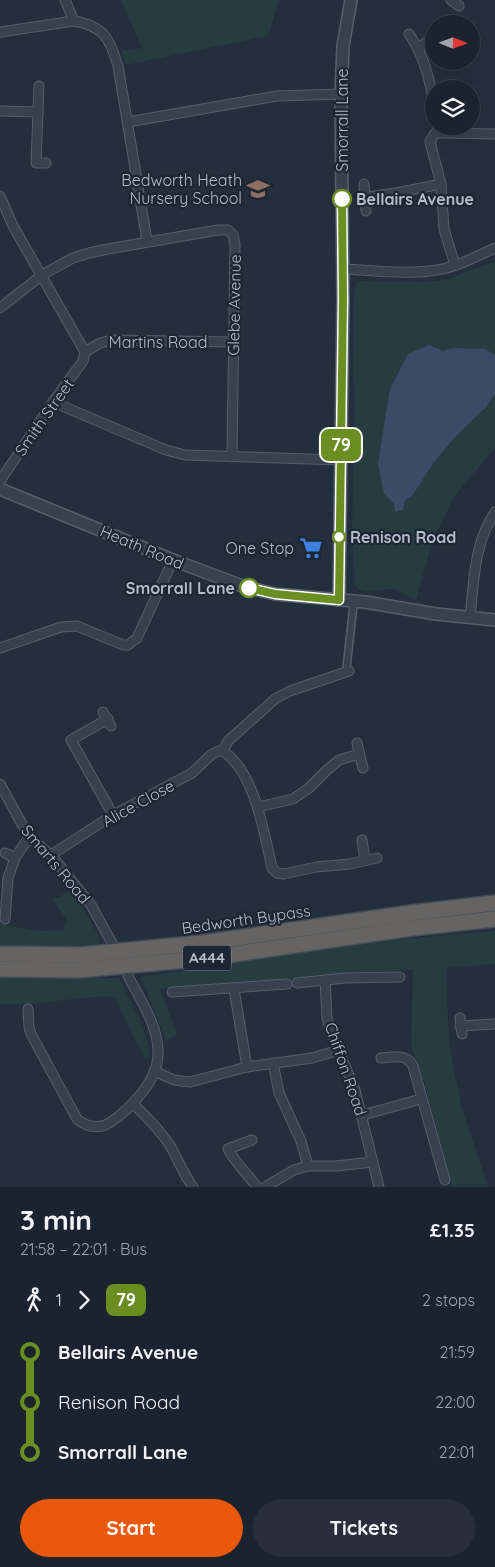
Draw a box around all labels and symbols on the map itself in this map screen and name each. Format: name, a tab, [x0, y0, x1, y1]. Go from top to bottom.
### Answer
north arrow	[425, 15, 480, 70]
street label: Smorrall Lane	[332, 68, 352, 172]
place label: Bedworth Heath Nursery School	[121, 170, 242, 208]
school or university icon: Bedworth Heath Nursery School	[245, 176, 271, 202]
marker: Bellairs Avenue	[332, 189, 352, 209]
place label: Bellairs Avenue	[356, 189, 474, 209]
street label: Glebe Avenue	[223, 254, 245, 356]
street label: Martins Road	[109, 332, 207, 352]
street label: Smith Street	[10, 375, 78, 459]
line badge: 79	[318, 429, 364, 461]
street label: Heath Road	[97, 520, 187, 574]
place label: Renison Road	[350, 527, 456, 547]
marker: Renison Road	[332, 530, 346, 544]
supermarket icon: One Stop	[298, 535, 324, 561]
place label: One Stop	[225, 538, 294, 558]
place label: Smorrall Lane	[126, 578, 235, 598]
marker: Smorrall Lane	[239, 578, 259, 598]
street label: Alice Close	[98, 775, 178, 831]
street label: Smarts Road	[17, 821, 95, 907]
street label: Bedworth Bypass	[180, 900, 312, 938]
road number: A444	[183, 946, 231, 970]
street label: Chiffon Road	[321, 1020, 371, 1118]

